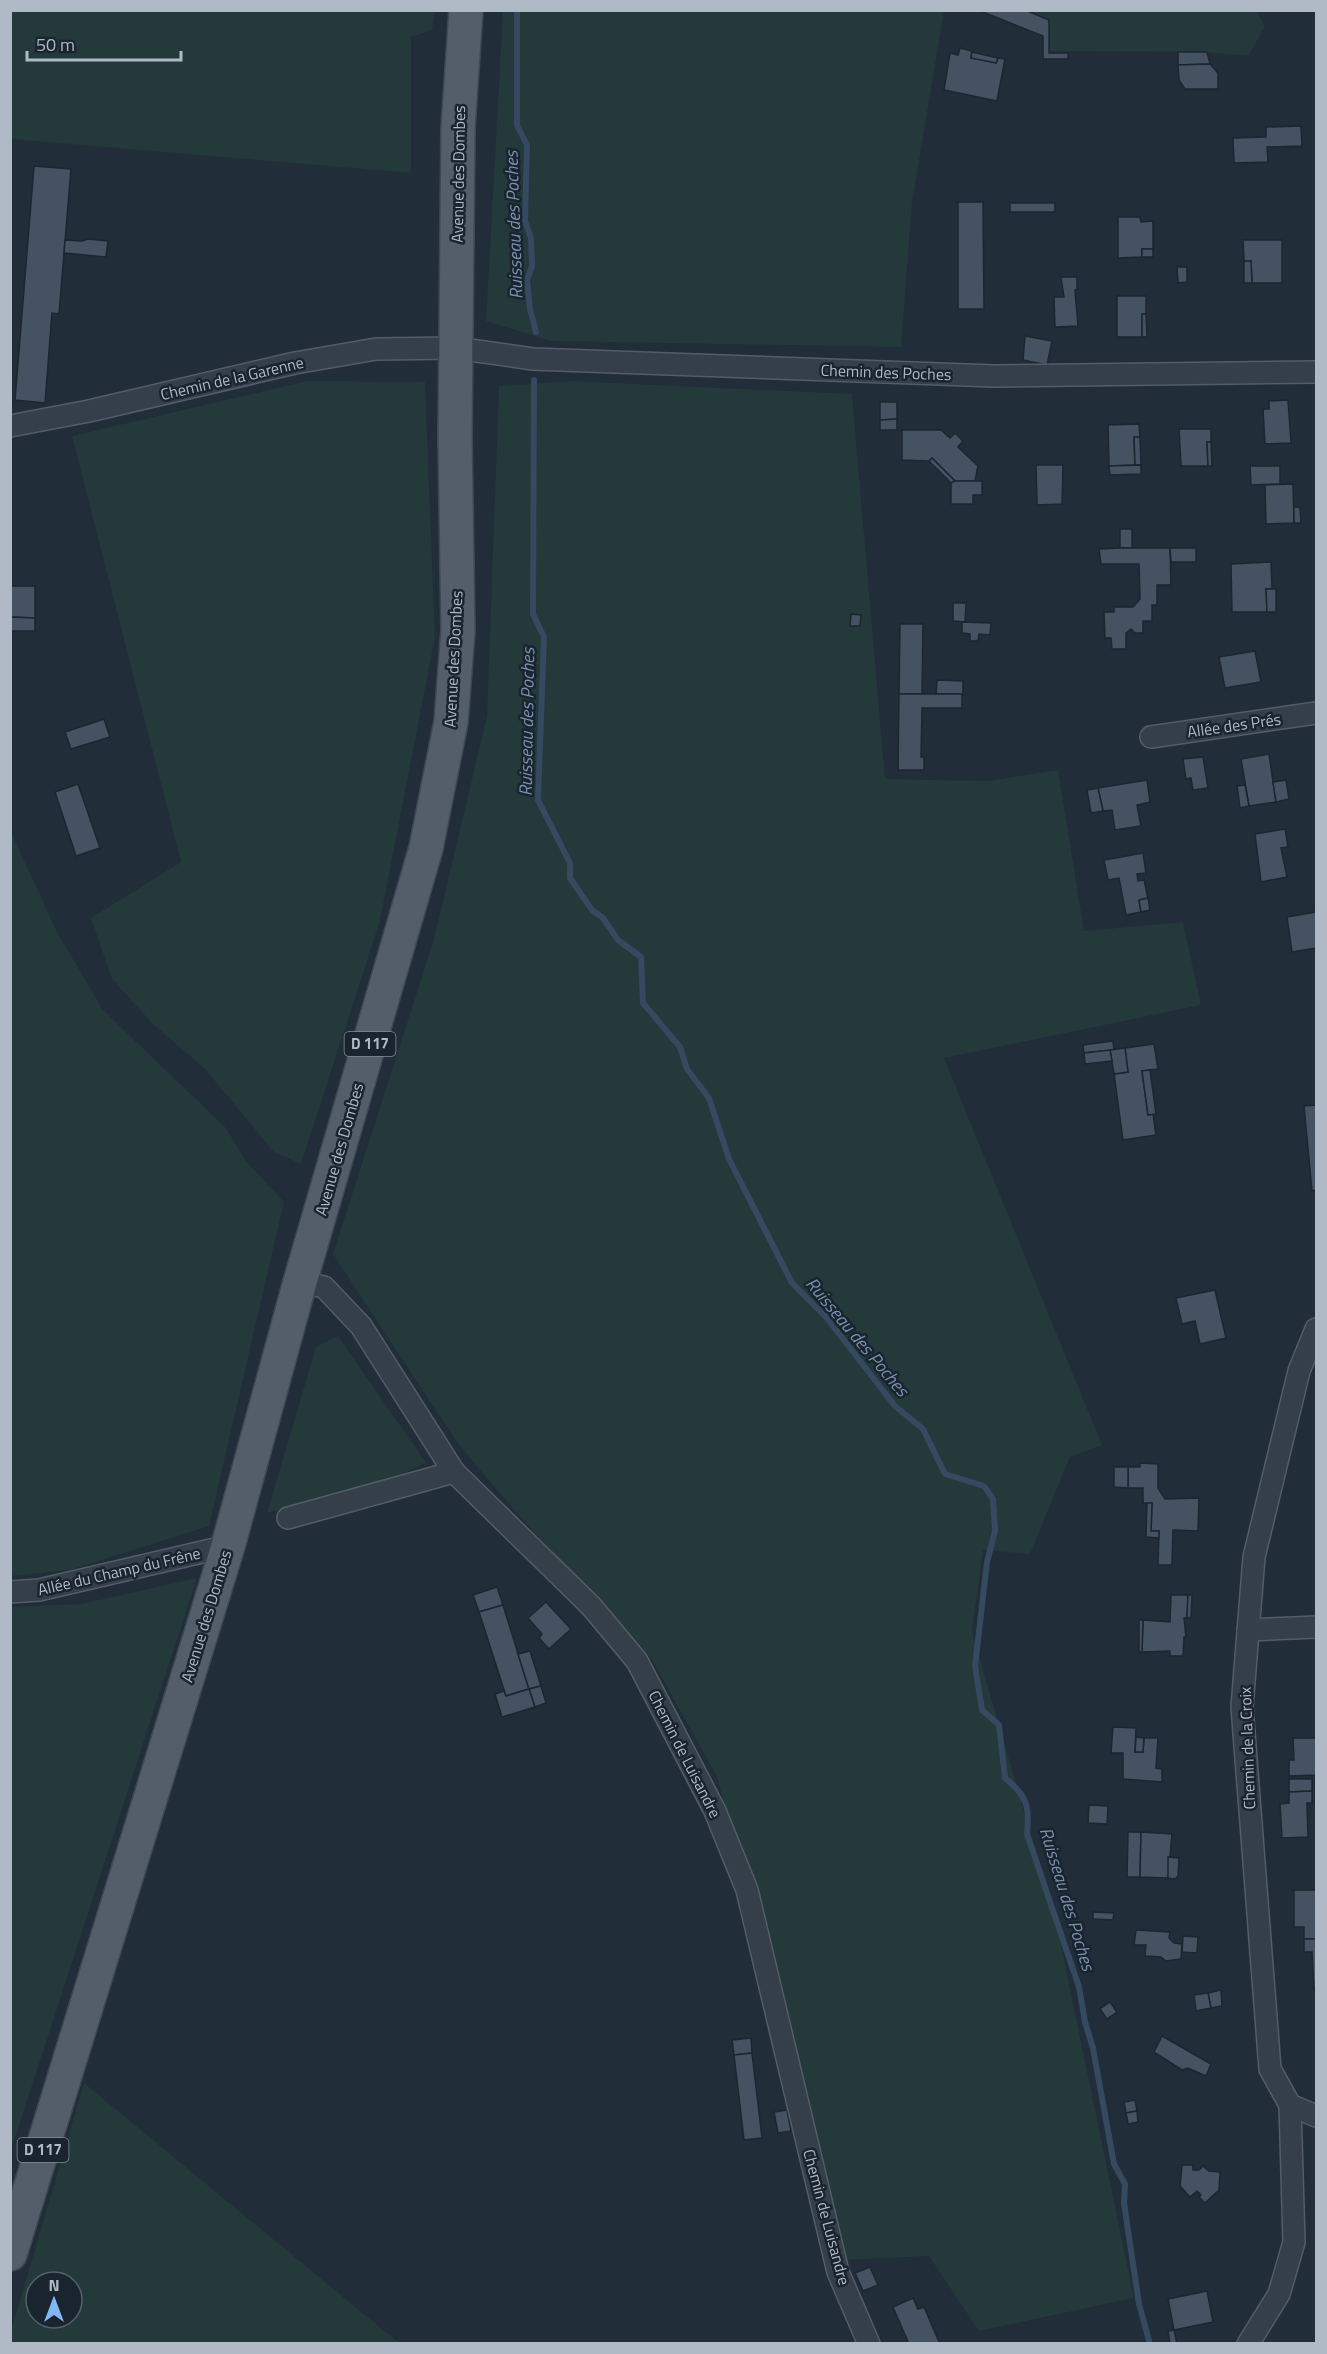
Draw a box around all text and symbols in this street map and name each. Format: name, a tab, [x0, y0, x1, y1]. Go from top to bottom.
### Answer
scale bar	[27, 24, 182, 62]
text: 50 m	[36, 31, 75, 58]
street label: Avenue des Dombes	[445, 105, 471, 243]
water label: Ruisseau des Poches	[497, 149, 530, 300]
street label: Chemin de la Garenne	[158, 350, 306, 406]
street label: Chemin des Poches	[820, 358, 952, 386]
street label: Avenue des Dombes	[437, 590, 469, 728]
water label: Ruisseau des Poches	[512, 646, 541, 796]
street label: Allée des Prés	[1186, 707, 1282, 743]
road number: D 117	[344, 1032, 395, 1056]
street label: Avenue des Dombes	[309, 1080, 369, 1218]
water label: Ruisseau des Poches	[799, 1271, 916, 1403]
street label: Allée du Champ du Frêne	[35, 1541, 203, 1601]
street label: Avenue des Dombes	[174, 1547, 238, 1685]
street label: Chemin de Luisandre	[643, 1686, 727, 1822]
street label: Chemin de la Croix	[1233, 1686, 1261, 1810]
water label: Ruisseau des Poches	[1033, 1824, 1102, 1975]
road number: D 117	[18, 2138, 68, 2162]
street label: Chemin de Luisandre	[797, 2146, 857, 2288]
north arrow	[24, 2270, 84, 2330]
text: N	[48, 2273, 60, 2297]

